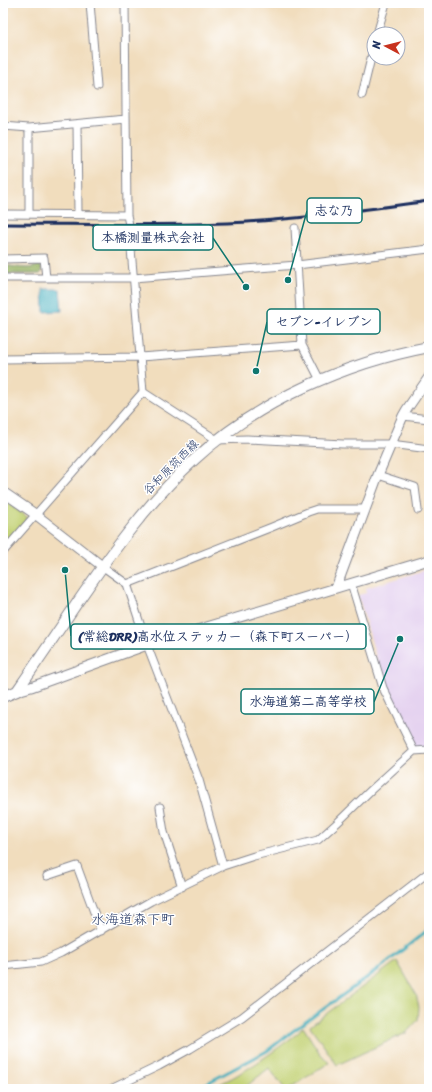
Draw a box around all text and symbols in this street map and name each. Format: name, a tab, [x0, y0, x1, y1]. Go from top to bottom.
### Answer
north arrow	[366, 26, 406, 66]
text: N	[367, 40, 387, 51]
callout: 志な乃	[307, 198, 362, 223]
text: 志な乃	[314, 199, 354, 222]
callout: 本橋測量株式会社	[93, 225, 213, 250]
text: 本橋測量株式会社	[101, 226, 205, 249]
callout: セブン-イレブン	[267, 309, 380, 334]
text: セブン-イレブン	[275, 310, 373, 333]
street label: 谷和原筑西線	[138, 434, 204, 500]
callout: (常総DRR)高水位ステッカー（森下町スーパー）	[71, 624, 366, 649]
text: (常総DRR)高水位ステッカー（森下町スーパー）	[78, 625, 358, 648]
callout: 水海道第二高等学校	[241, 689, 374, 714]
text: 水海道第二高等学校	[249, 690, 367, 713]
district label: 水海道森下町	[91, 907, 175, 932]

